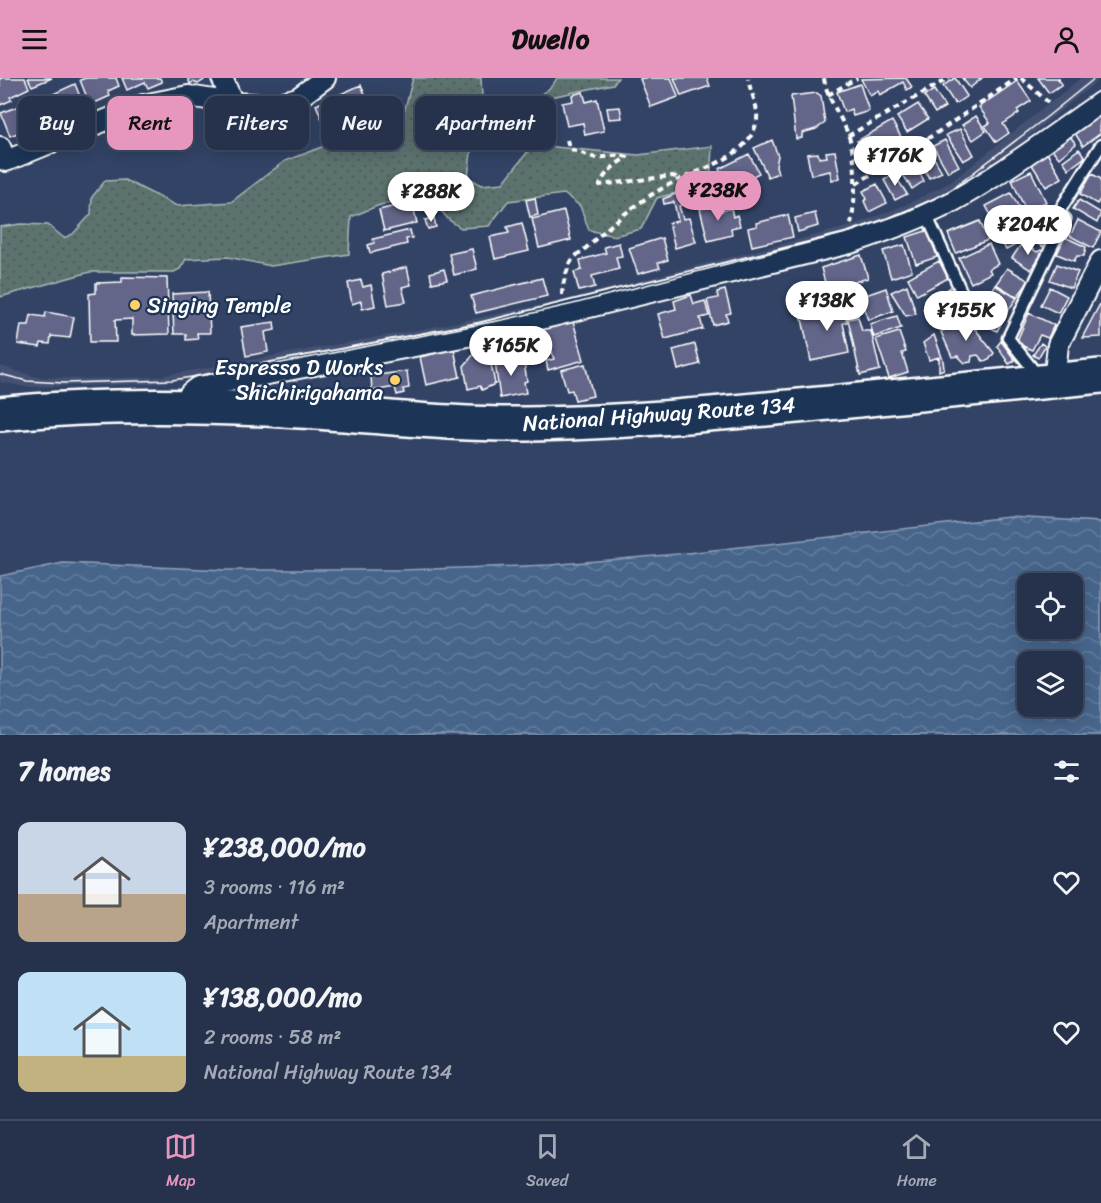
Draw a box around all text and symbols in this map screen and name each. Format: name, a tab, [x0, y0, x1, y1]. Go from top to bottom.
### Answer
text: Dwello	[512, 15, 589, 63]
icon: menu	[18, 23, 51, 56]
icon: person	[1050, 23, 1083, 56]
chip: Buy	[18, 96, 95, 150]
chip: Rent	[107, 96, 193, 150]
chip: Filters	[205, 96, 309, 150]
chip: New	[321, 96, 403, 150]
chip: Apartment	[415, 96, 556, 150]
pin: ¥176K	[853, 136, 937, 187]
text: ¥176K	[868, 138, 922, 173]
pin: ¥238K	[676, 171, 760, 222]
pin: ¥288K	[389, 172, 473, 223]
text: ¥238K	[689, 173, 747, 208]
text: ¥288K	[402, 174, 460, 209]
pin: ¥204K	[986, 205, 1070, 256]
text: ¥204K	[998, 207, 1058, 242]
pin: ¥138K	[785, 281, 869, 332]
text: ¥138K	[800, 283, 854, 318]
place label: Singing Temple	[147, 286, 292, 325]
pin: ¥155K	[924, 291, 1008, 342]
text: ¥155K	[938, 293, 994, 328]
marker: Singing Temple	[128, 298, 142, 312]
pin: ¥165K	[469, 326, 553, 377]
text: ¥165K	[483, 328, 539, 363]
place label: Espresso D Works Shichirigahama	[215, 348, 383, 412]
marker: Espresso D Works Shichirigahama	[388, 373, 402, 387]
street label: National Highway Route 134	[521, 385, 797, 443]
map controls	[1017, 573, 1083, 717]
button: locate	[1017, 573, 1083, 639]
button: layers	[1017, 651, 1083, 717]
text: 7 homes	[18, 748, 110, 794]
icon: filters	[1050, 755, 1083, 788]
text: ¥238,000/mo	[204, 824, 366, 870]
icon: home	[66, 846, 138, 918]
icon: heart	[1050, 866, 1083, 899]
text: 3 rooms · 116 m²	[204, 870, 345, 905]
text: Apartment	[204, 905, 298, 940]
text: ¥138,000/mo	[204, 974, 362, 1020]
icon: home	[66, 996, 138, 1068]
icon: heart	[1050, 1016, 1083, 1049]
text: 2 rooms · 58 m²	[204, 1020, 341, 1055]
text: National Highway Route 134	[204, 1055, 452, 1090]
tab: Map	[164, 1130, 197, 1195]
tab: Saved	[526, 1130, 568, 1195]
tab: Home	[897, 1130, 937, 1195]

